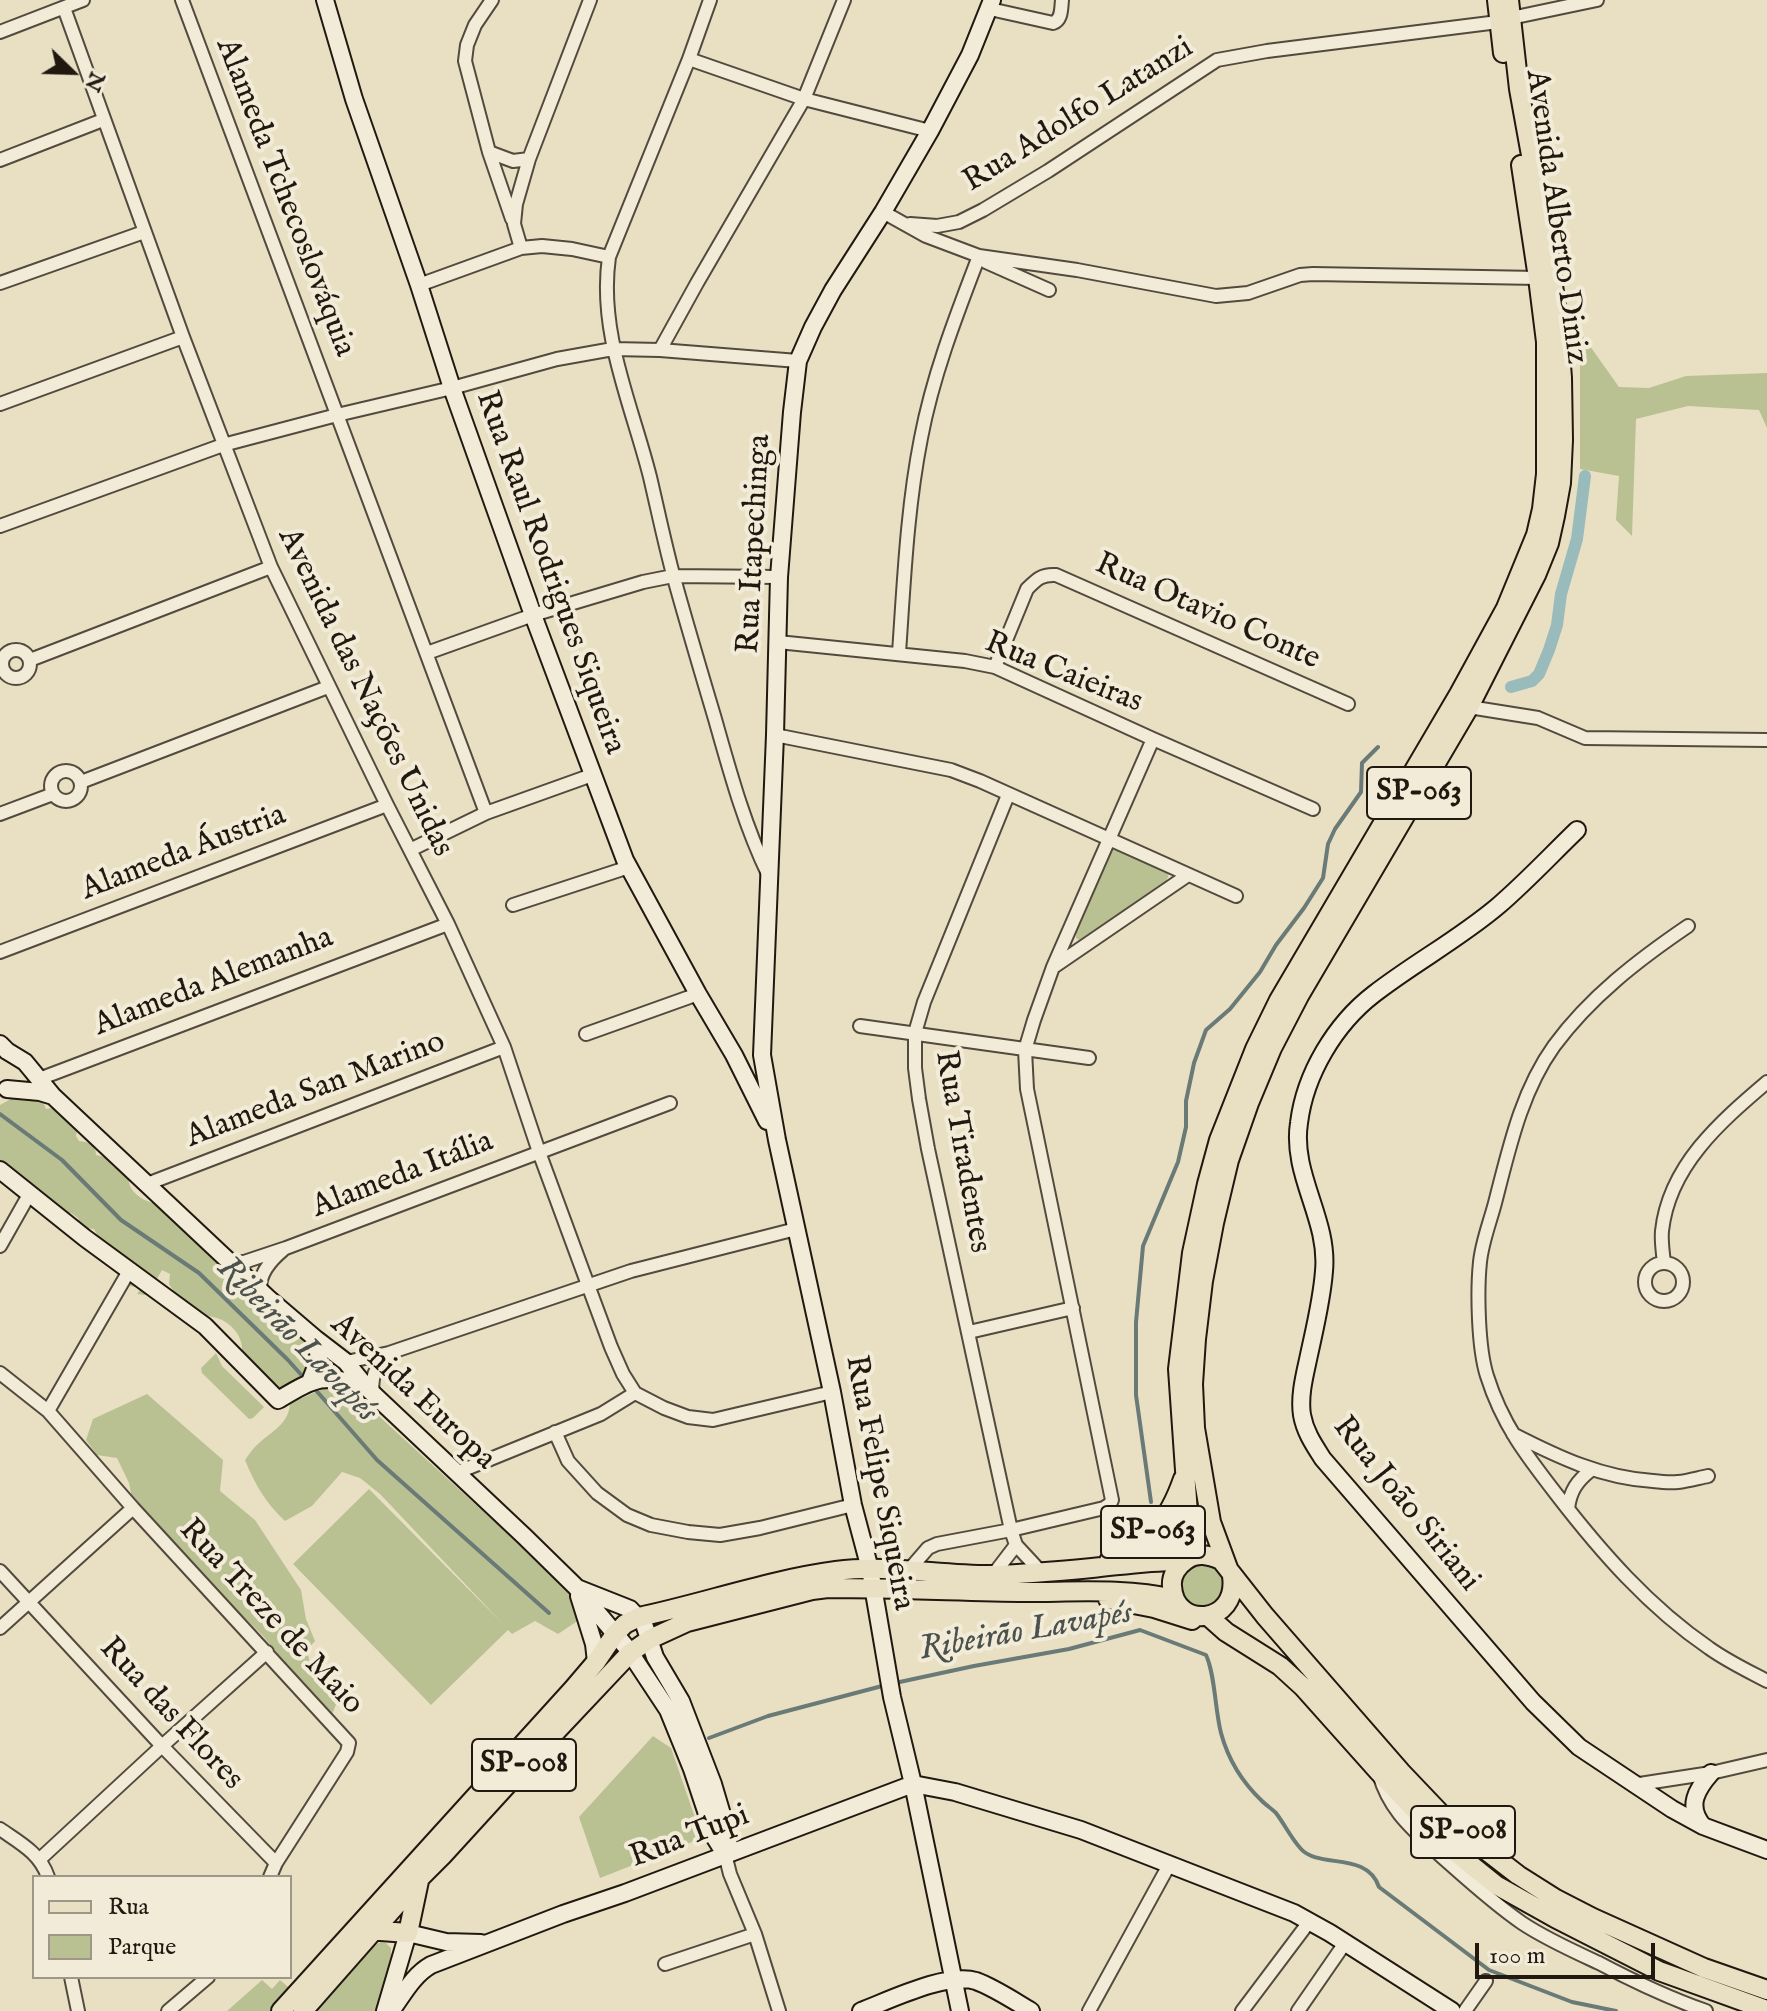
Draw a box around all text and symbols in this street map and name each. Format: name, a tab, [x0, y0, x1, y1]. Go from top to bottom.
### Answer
street label: Rua Adolfo Latanzi	[957, 30, 1201, 202]
north arrow	[32, 32, 112, 112]
street label: Alameda Tchecoslováquia	[206, 33, 362, 363]
text: N	[77, 67, 111, 96]
street label: Avenida Alberto Diniz	[1515, 67, 1595, 367]
street label: Rua Raul Rodrigues Siqueira	[465, 386, 633, 760]
street label: Rua Itapechinga	[731, 433, 781, 655]
street label: Avenida das Nações Unidas	[268, 523, 460, 863]
street label: Rua Otavio Conte	[1089, 546, 1325, 680]
street label: Rua Caieiras	[978, 625, 1148, 723]
road number: SP-063	[1367, 767, 1471, 819]
street label: Alameda Áustria	[76, 797, 292, 911]
street label: Alameda Alemanha	[89, 920, 339, 1046]
street label: Alameda San Marino	[181, 1024, 451, 1158]
street label: Rua Tiradentes	[924, 1048, 998, 1256]
street label: Alameda Itália	[307, 1124, 499, 1228]
water label: Ribeirão Lavapés	[207, 1249, 385, 1433]
street label: Avenida Europa	[321, 1307, 503, 1479]
street label: Rua Felipe Siqueira	[834, 1352, 922, 1614]
street label: Rua João Siriani	[1323, 1410, 1487, 1600]
road number: SP-063	[1101, 1506, 1205, 1558]
street label: Rua Treze de Maio	[169, 1512, 371, 1724]
water label: Ribeirão Lavapés	[916, 1594, 1136, 1672]
street label: Rua das Flores	[90, 1631, 250, 1799]
road number: SP-008	[472, 1739, 576, 1791]
street label: Rua Tupi	[625, 1798, 755, 1878]
road number: SP-008	[1411, 1806, 1515, 1858]
legend	[32, 1875, 292, 1979]
text: Rua	[108, 1892, 149, 1923]
scale bar	[1479, 1927, 1659, 1977]
text: Parque	[108, 1932, 176, 1963]
text: 100 m	[1489, 1941, 1545, 1972]

